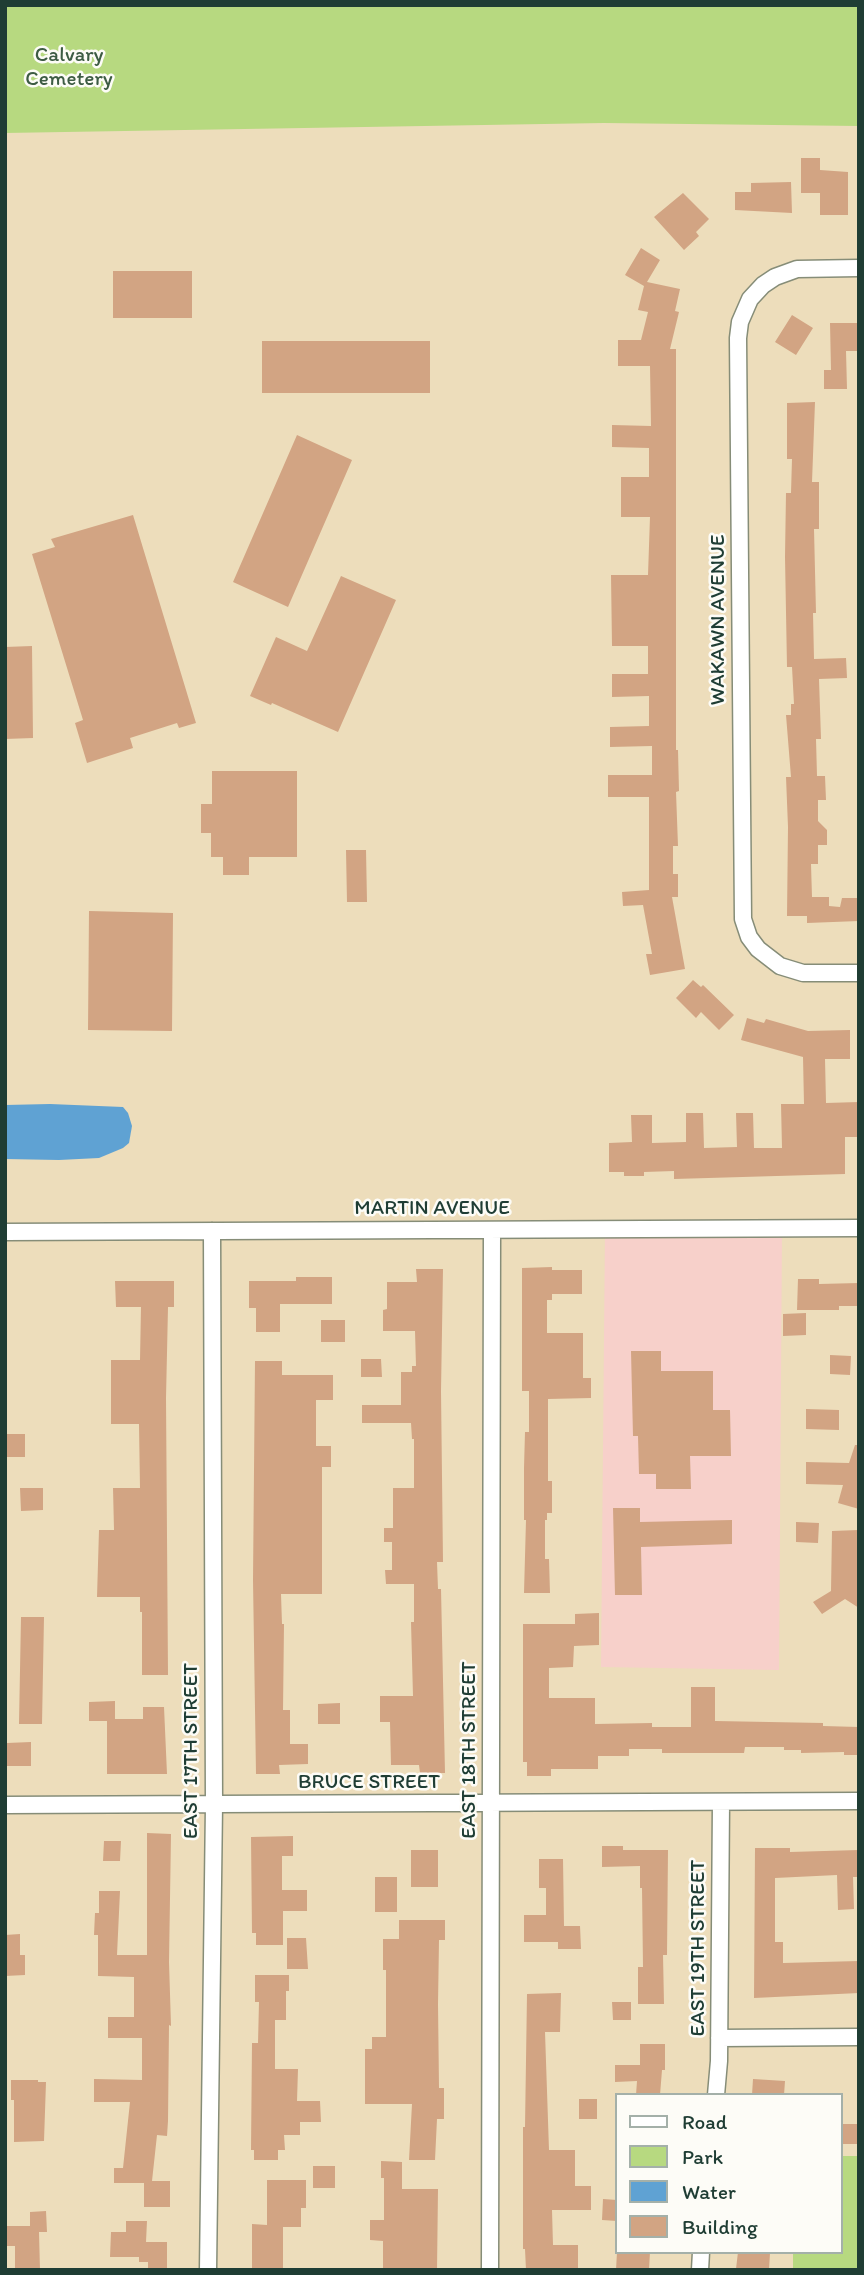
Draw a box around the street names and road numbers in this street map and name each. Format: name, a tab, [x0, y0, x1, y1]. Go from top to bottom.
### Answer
street label: WAKAWN AVENUE	[706, 534, 732, 706]
street label: MARTIN AVENUE	[354, 1196, 510, 1222]
street label: EAST 18TH STREET	[457, 1661, 483, 1839]
street label: EAST 17TH STREET	[179, 1663, 205, 1839]
street label: BRUCE STREET	[298, 1770, 440, 1796]
street label: EAST 19TH STREET	[686, 1860, 712, 2036]

